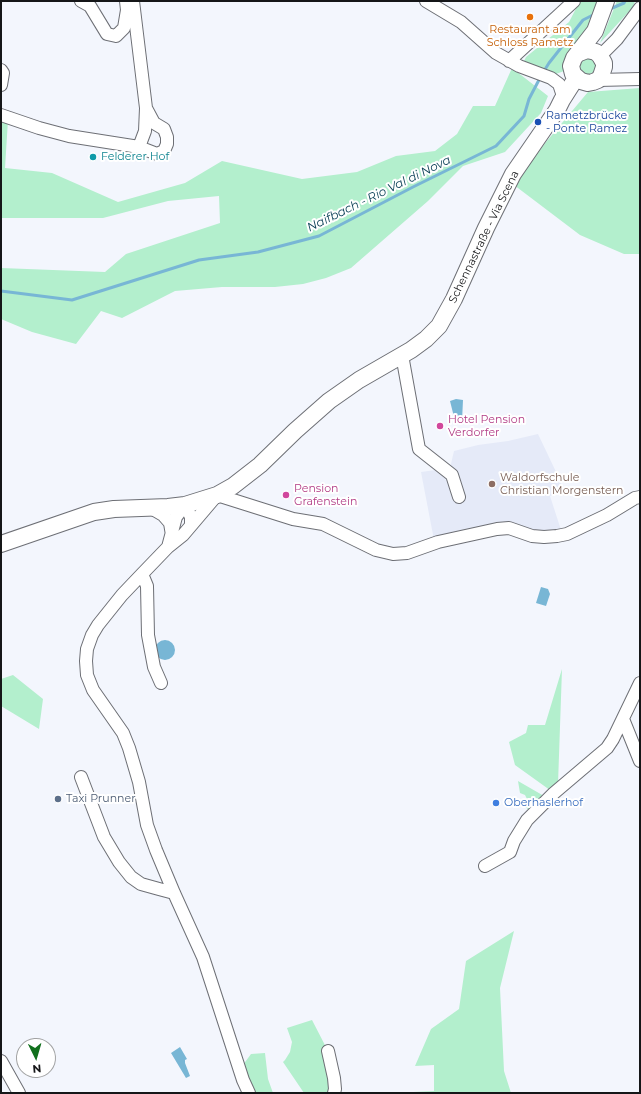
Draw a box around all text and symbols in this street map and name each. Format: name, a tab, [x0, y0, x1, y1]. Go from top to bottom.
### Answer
marker: Restaurant am Schloss Rametz	[525, 12, 535, 22]
place label: Restaurant am Schloss Rametz	[487, 23, 573, 49]
place label: Rametzbrücke - Ponte Ramez	[546, 109, 627, 135]
marker: Rametzbrücke - Ponte Ramez	[533, 117, 543, 127]
place label: Felderer Hof	[101, 150, 169, 164]
marker: Felderer Hof	[88, 152, 98, 162]
water label: Naifbach - Rio Val di Nova	[305, 153, 453, 235]
street label: Schennastraße - Via Scena	[446, 169, 522, 305]
place label: Hotel Pension Verdorfer	[448, 413, 525, 439]
marker: Hotel Pension Verdorfer	[435, 421, 445, 431]
place label: Waldorfschule Christian Morgenstern	[500, 471, 623, 497]
marker: Waldorfschule Christian Morgenstern	[487, 479, 497, 489]
place label: Pension Grafenstein	[294, 482, 357, 508]
marker: Pension Grafenstein	[281, 490, 291, 500]
place label: Taxi Prunner	[66, 792, 136, 806]
marker: Taxi Prunner	[53, 794, 63, 804]
place label: Oberhaslerhof	[504, 796, 583, 810]
marker: Oberhaslerhof	[491, 798, 501, 808]
north arrow	[16, 1038, 56, 1078]
text: N	[32, 1062, 42, 1076]

